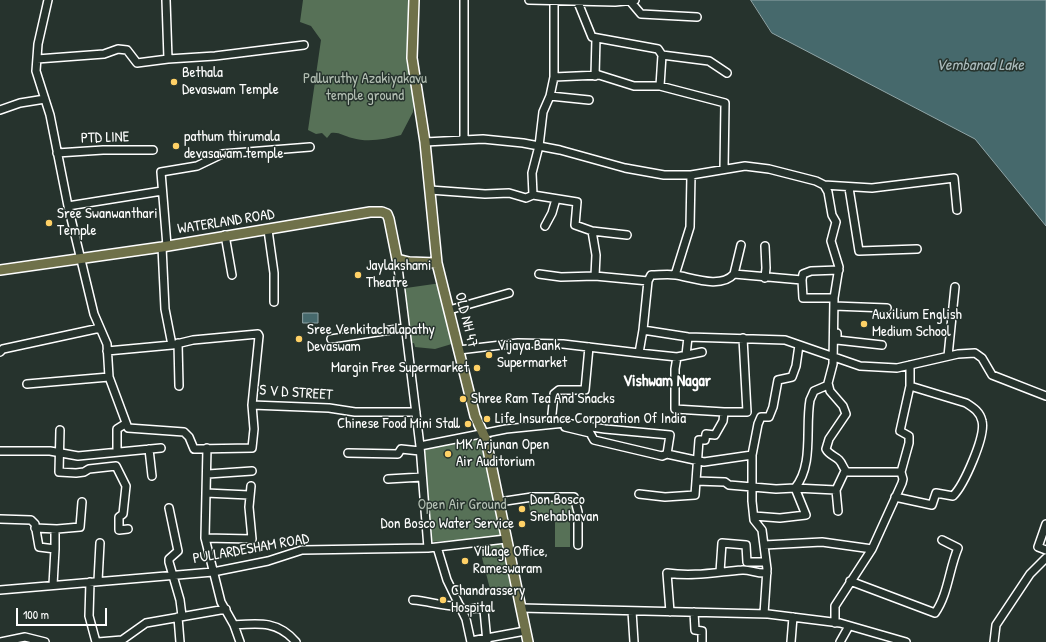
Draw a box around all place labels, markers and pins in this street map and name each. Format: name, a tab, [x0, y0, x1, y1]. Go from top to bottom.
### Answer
place label: Bethala Devaswam Temple	[182, 64, 279, 99]
marker: Bethala Devaswam Temple	[169, 77, 179, 87]
place label: pathum thirumala devasawam temple	[184, 128, 284, 163]
marker: pathum thirumala devasawam temple	[171, 141, 181, 151]
place label: Sree Swanwanthari Temple	[57, 205, 158, 240]
marker: Sree Swanwanthari Temple	[44, 218, 54, 228]
place label: Jaylakshami Theatre	[366, 257, 431, 292]
marker: Jaylakshami Theatre	[353, 270, 363, 280]
place label: Auxilium English Medium School	[872, 306, 962, 341]
marker: Auxilium English Medium School	[859, 319, 869, 329]
place label: Sree Venkitachalapathy Devaswam	[307, 321, 435, 356]
marker: Sree Venkitachalapathy Devaswam	[294, 334, 304, 344]
place label: Vijaya Bank Supermarket	[497, 337, 567, 372]
marker: Vijaya Bank Supermarket	[484, 350, 494, 360]
place label: Margin Free Supermarket	[331, 359, 469, 377]
marker: Margin Free Supermarket	[472, 363, 482, 373]
place label: Shree Ram Tea And Snacks	[471, 390, 615, 408]
marker: Shree Ram Tea And Snacks	[458, 394, 468, 404]
place label: Life Insurance Corporation Of India	[495, 410, 686, 428]
marker: Life Insurance Corporation Of India	[482, 414, 492, 424]
place label: Chinese Food Mini Stall	[337, 415, 460, 433]
marker: Chinese Food Mini Stall	[463, 419, 473, 429]
place label: MK Arjunan Open Air Auditorium	[456, 436, 549, 471]
marker: MK Arjunan Open Air Auditorium	[443, 449, 453, 459]
place label: Don Bosco Snehabhavan	[530, 491, 599, 526]
marker: Don Bosco Snehabhavan	[517, 504, 527, 514]
place label: Don Bosco Water Service	[381, 515, 514, 533]
marker: Don Bosco Water Service	[517, 519, 527, 529]
place label: Village Office, Rameswaram	[473, 543, 548, 578]
marker: Village Office, Rameswaram	[460, 556, 470, 566]
place label: Chandrassery Hospital	[451, 582, 525, 617]
marker: Chandrassery Hospital	[438, 595, 448, 605]

